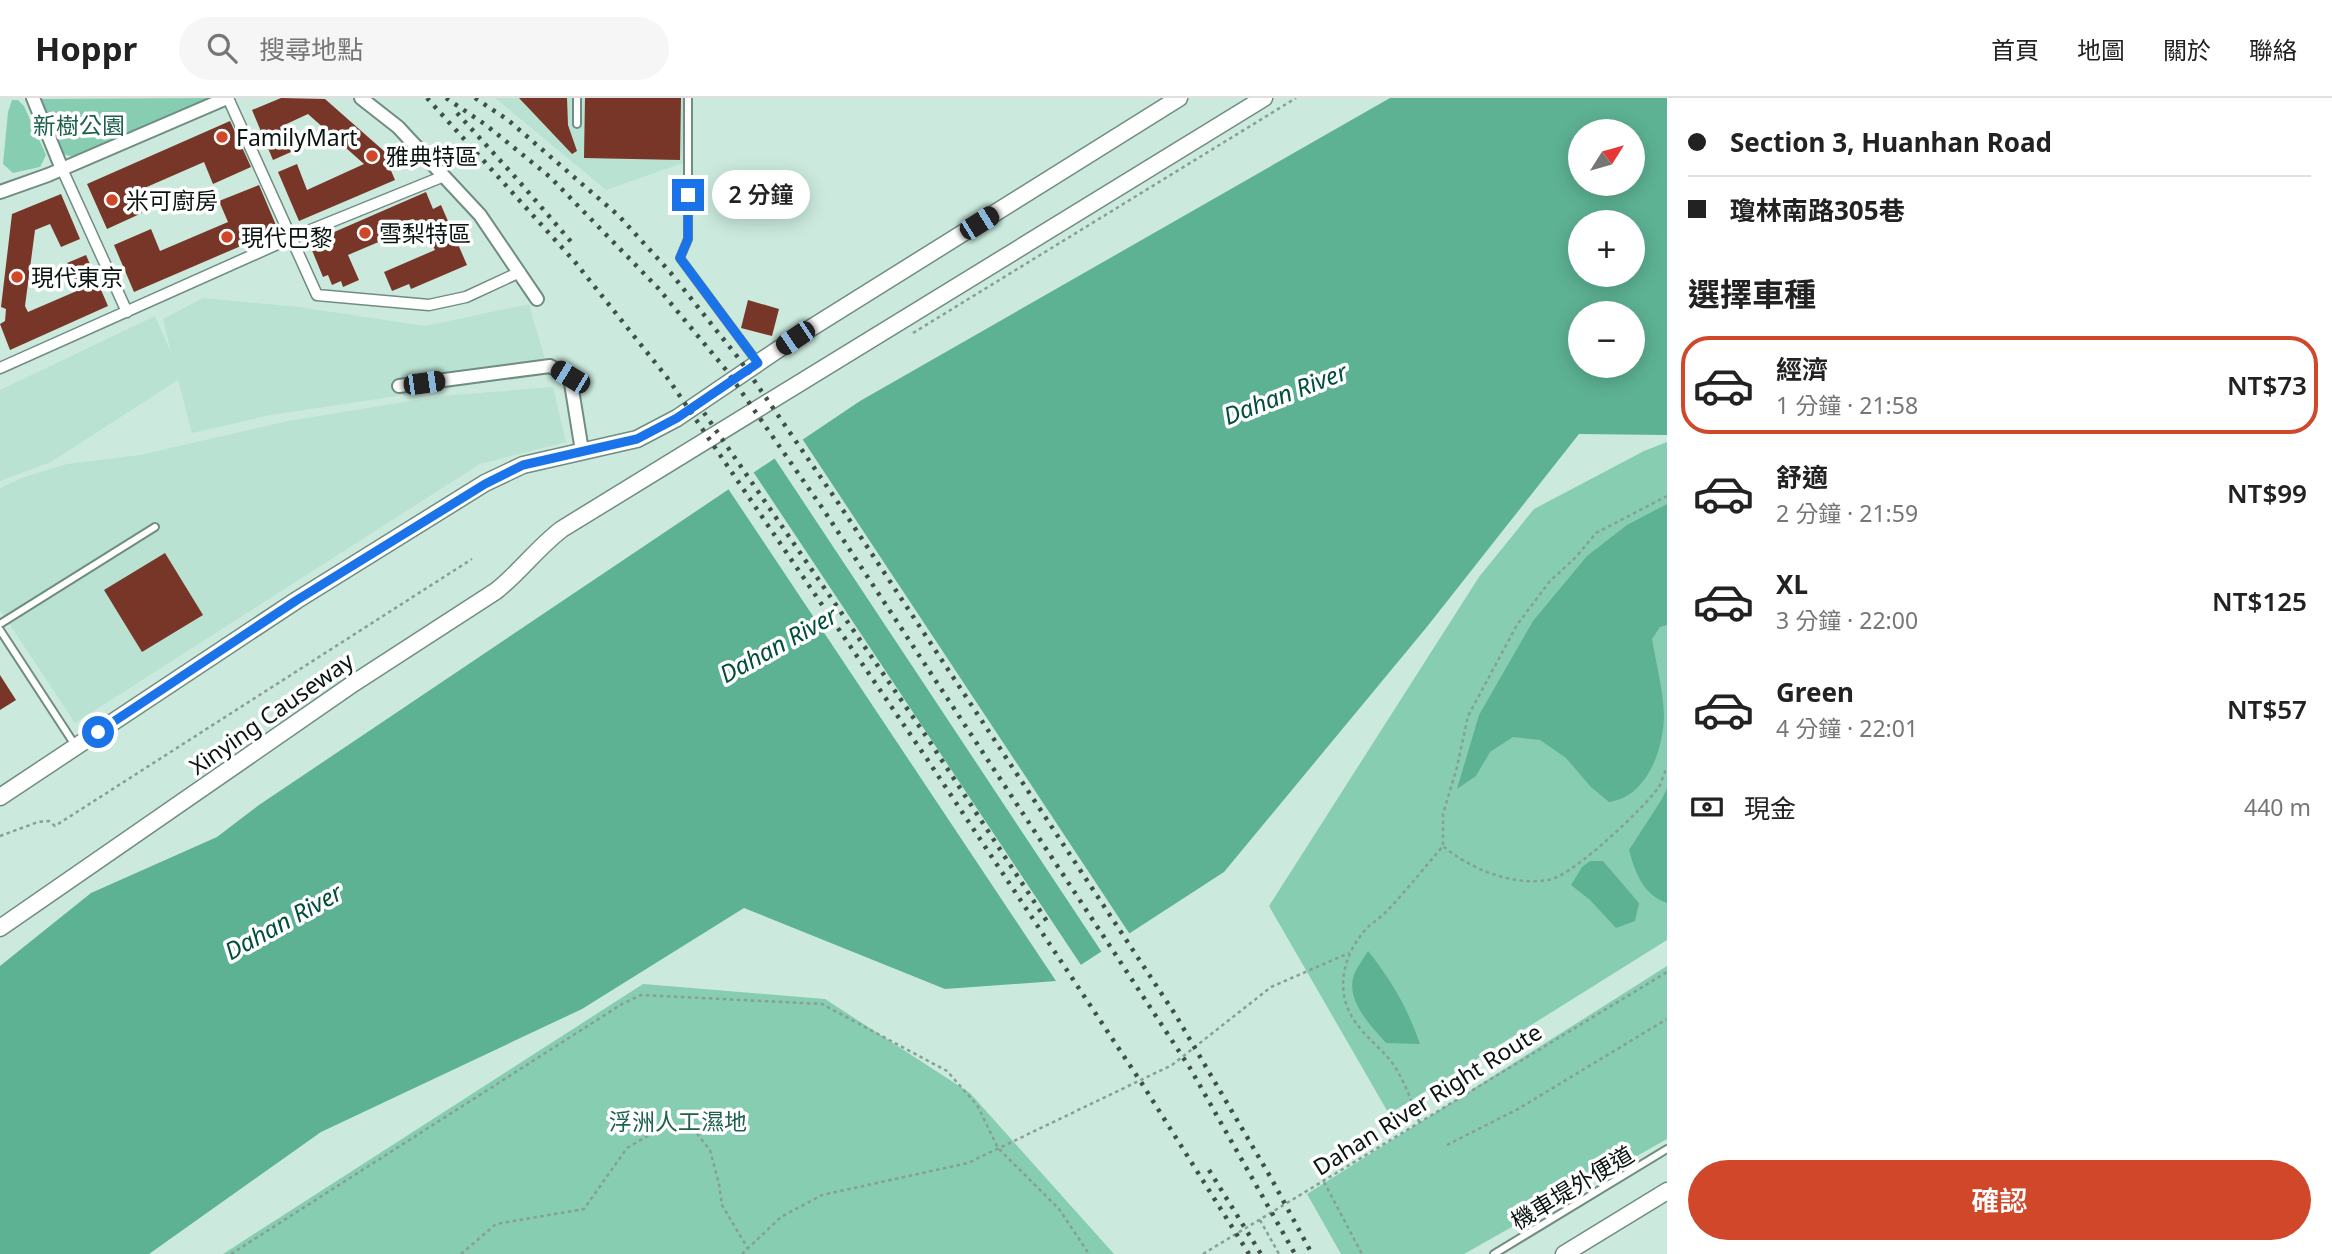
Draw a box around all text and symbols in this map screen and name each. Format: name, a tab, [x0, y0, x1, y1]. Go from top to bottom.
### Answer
search box	[179, 17, 669, 80]
text: Hoppr	[35, 26, 137, 71]
icon: search	[203, 29, 241, 67]
text: 搜尋地點	[259, 31, 363, 67]
text: 首頁	[1991, 33, 2039, 66]
text: 地圖	[2077, 33, 2125, 66]
text: 關於	[2163, 33, 2211, 66]
text: 聯絡	[2249, 33, 2297, 66]
park label: 新樹公園	[33, 109, 125, 141]
north arrow	[1568, 119, 1645, 196]
map controls	[1568, 119, 1645, 378]
place label: FamilyMart	[236, 121, 358, 153]
text: Section 3, Huanhan Road	[1730, 124, 2052, 160]
marker: FamilyMart	[214, 129, 230, 145]
place label: 雅典特區	[386, 140, 478, 172]
marker: 雅典特區	[364, 148, 380, 164]
callout: 2 分鐘	[712, 170, 810, 220]
text: 2 分鐘	[728, 178, 794, 210]
route end	[672, 179, 704, 211]
place label: 米可廚房	[126, 184, 218, 216]
marker: 米可廚房	[104, 192, 120, 208]
text: 瓊林南路305巷	[1730, 192, 1905, 228]
car	[956, 203, 1003, 243]
button: +	[1568, 210, 1645, 287]
place label: 雪梨特區	[379, 217, 471, 249]
place label: 現代巴黎	[241, 221, 333, 253]
marker: 雪梨特區	[357, 225, 373, 241]
marker: 現代巴黎	[219, 229, 235, 245]
place label: 現代東京	[31, 261, 123, 293]
marker: 現代東京	[9, 269, 25, 285]
text: 選擇車種	[1688, 272, 1816, 315]
button: −	[1568, 301, 1645, 378]
car	[772, 318, 819, 358]
text: 經濟	[1776, 351, 1828, 387]
water label: Dahan River	[1218, 354, 1353, 432]
icon: car	[1692, 354, 1755, 417]
car	[547, 357, 594, 397]
text: NT$73	[2227, 367, 2307, 403]
car	[402, 370, 447, 396]
text: 1 分鐘 · 21:58	[1776, 389, 1918, 421]
text: 舒適	[1776, 459, 1828, 495]
icon: car	[1692, 462, 1755, 525]
text: NT$99	[2227, 475, 2307, 511]
text: 2 分鐘 · 21:59	[1776, 497, 1918, 529]
text: XL	[1776, 566, 1808, 602]
icon: car	[1692, 570, 1755, 633]
text: NT$125	[2212, 583, 2307, 619]
water label: Dahan River	[713, 597, 844, 690]
text: 3 分鐘 · 22:00	[1776, 604, 1918, 636]
street label: Xinying Causeway	[183, 644, 360, 782]
text: Green	[1776, 674, 1854, 710]
icon: car	[1692, 678, 1755, 741]
text: NT$57	[2227, 691, 2307, 727]
text: 4 分鐘 · 22:01	[1776, 712, 1918, 744]
route start	[82, 716, 114, 748]
icon: cash	[1688, 788, 1726, 826]
text: 現金	[1744, 790, 1796, 826]
text: 440 m	[2244, 791, 2311, 823]
water label: Dahan River	[218, 874, 349, 967]
street label: Dahan River Right Route	[1307, 1015, 1547, 1183]
park label: 浮洲人工濕地	[609, 1105, 747, 1137]
street label: 機車堤外便道	[1505, 1138, 1639, 1236]
button: 確認	[1688, 1160, 2311, 1240]

